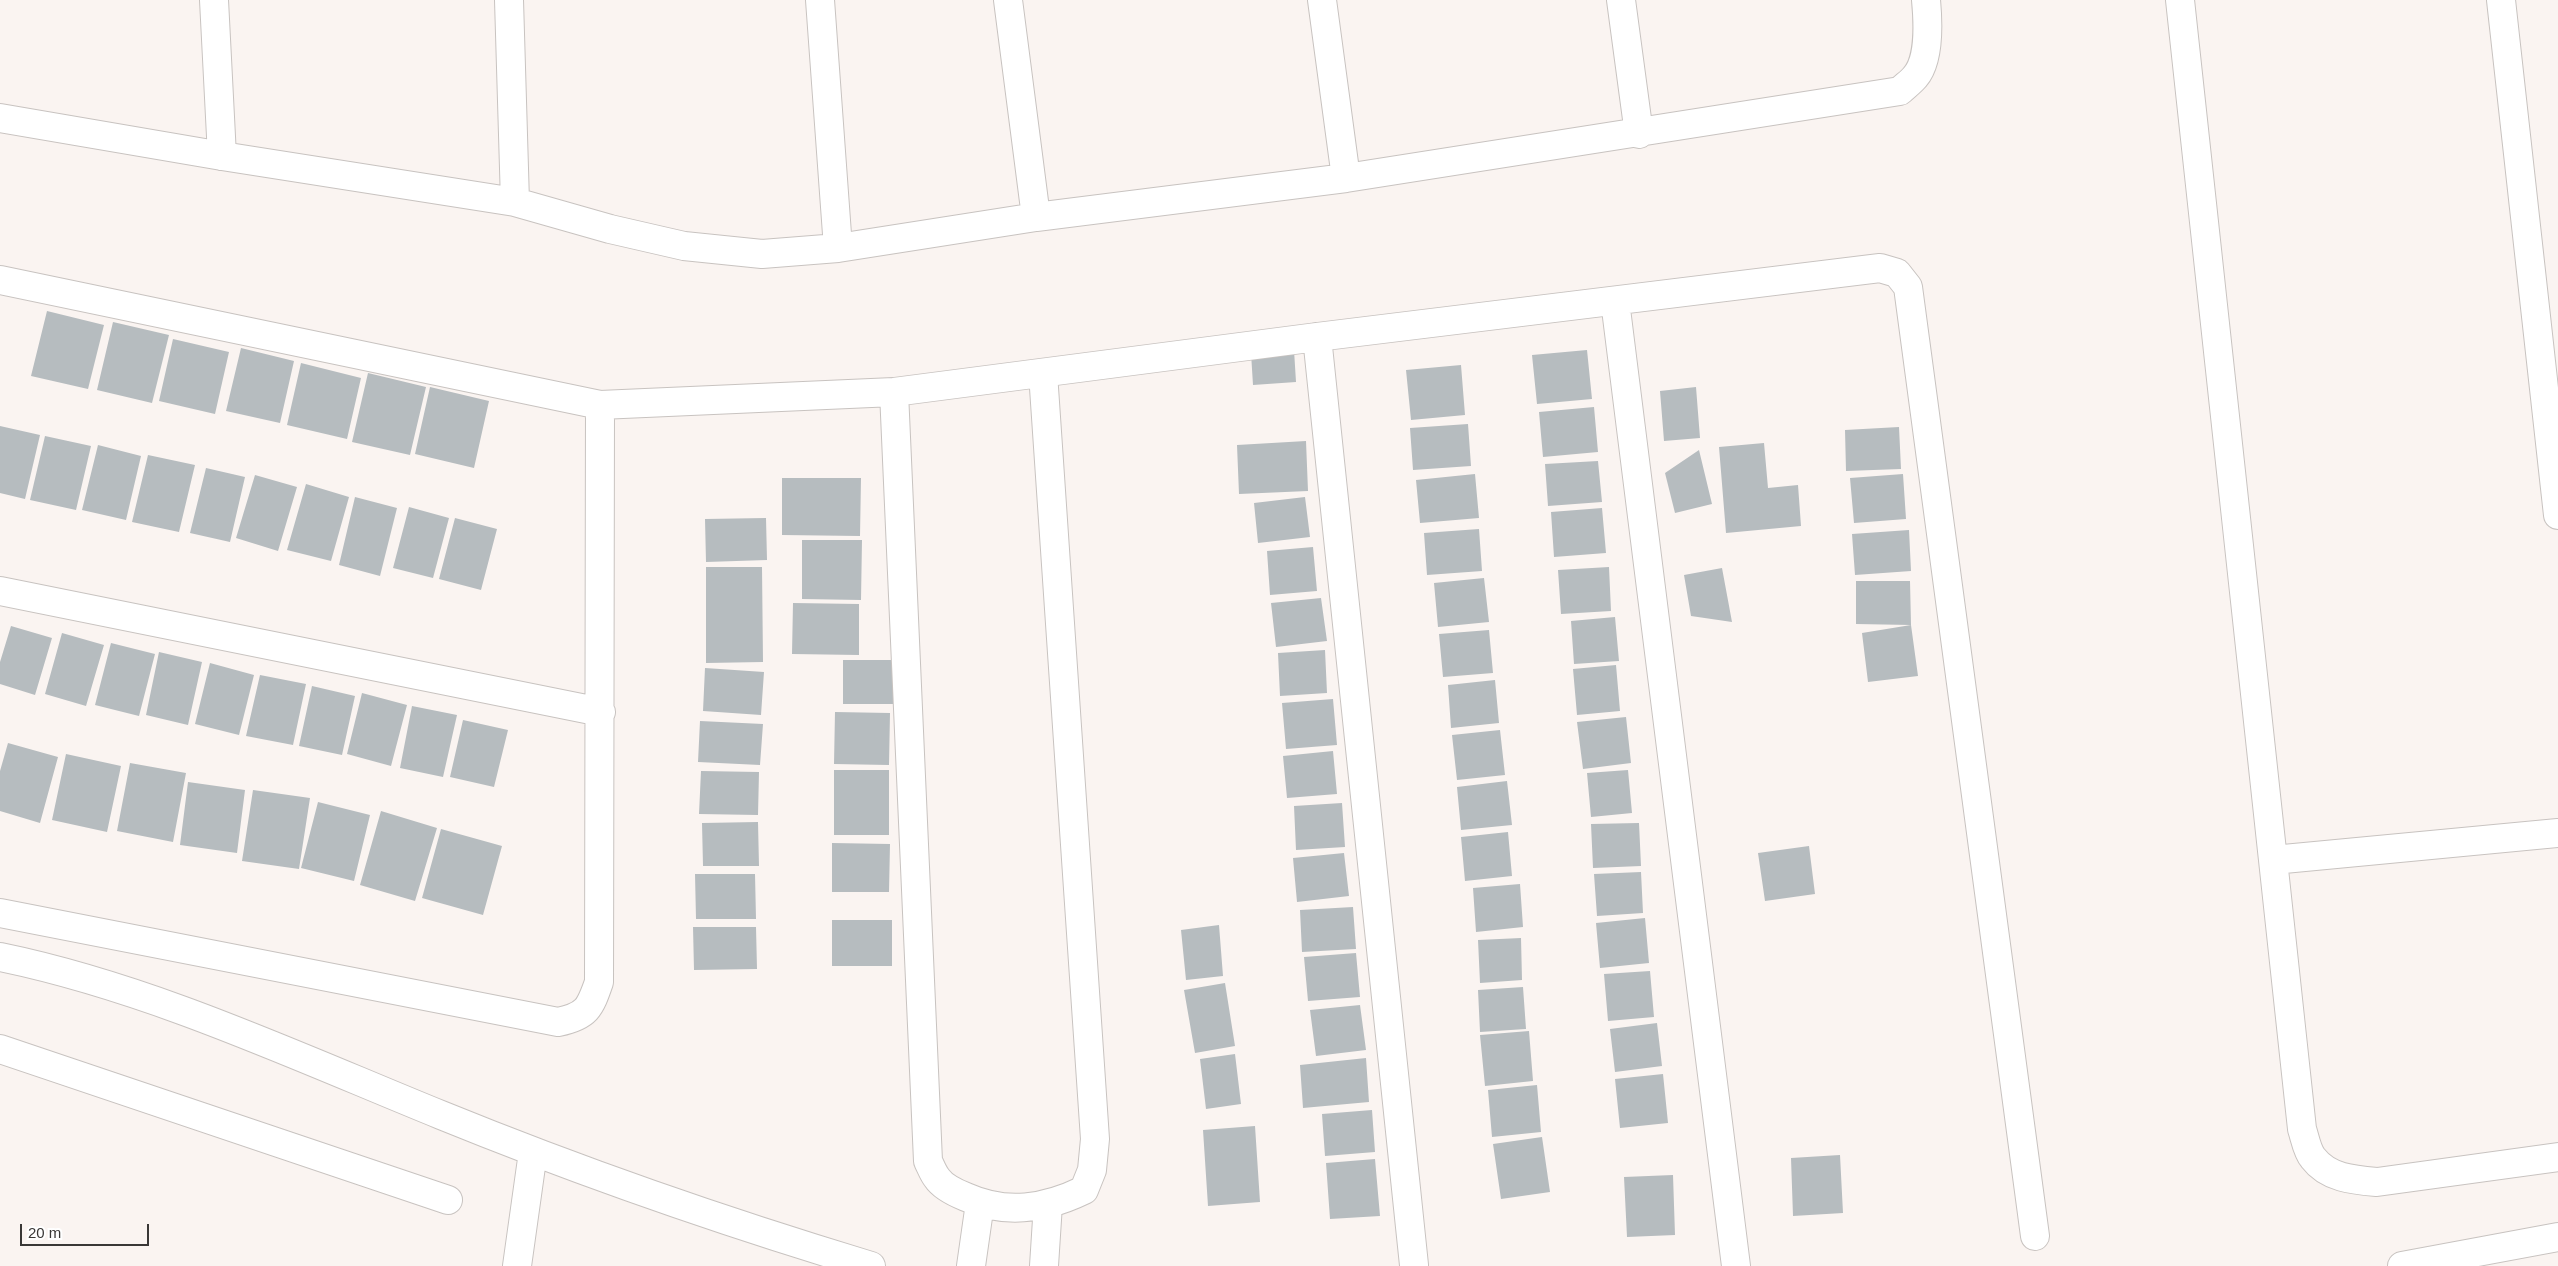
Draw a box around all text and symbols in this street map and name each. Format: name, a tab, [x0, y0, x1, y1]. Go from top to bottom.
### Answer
scale bar	[22, 1214, 151, 1246]
text: 20 m	[28, 1224, 61, 1241]

